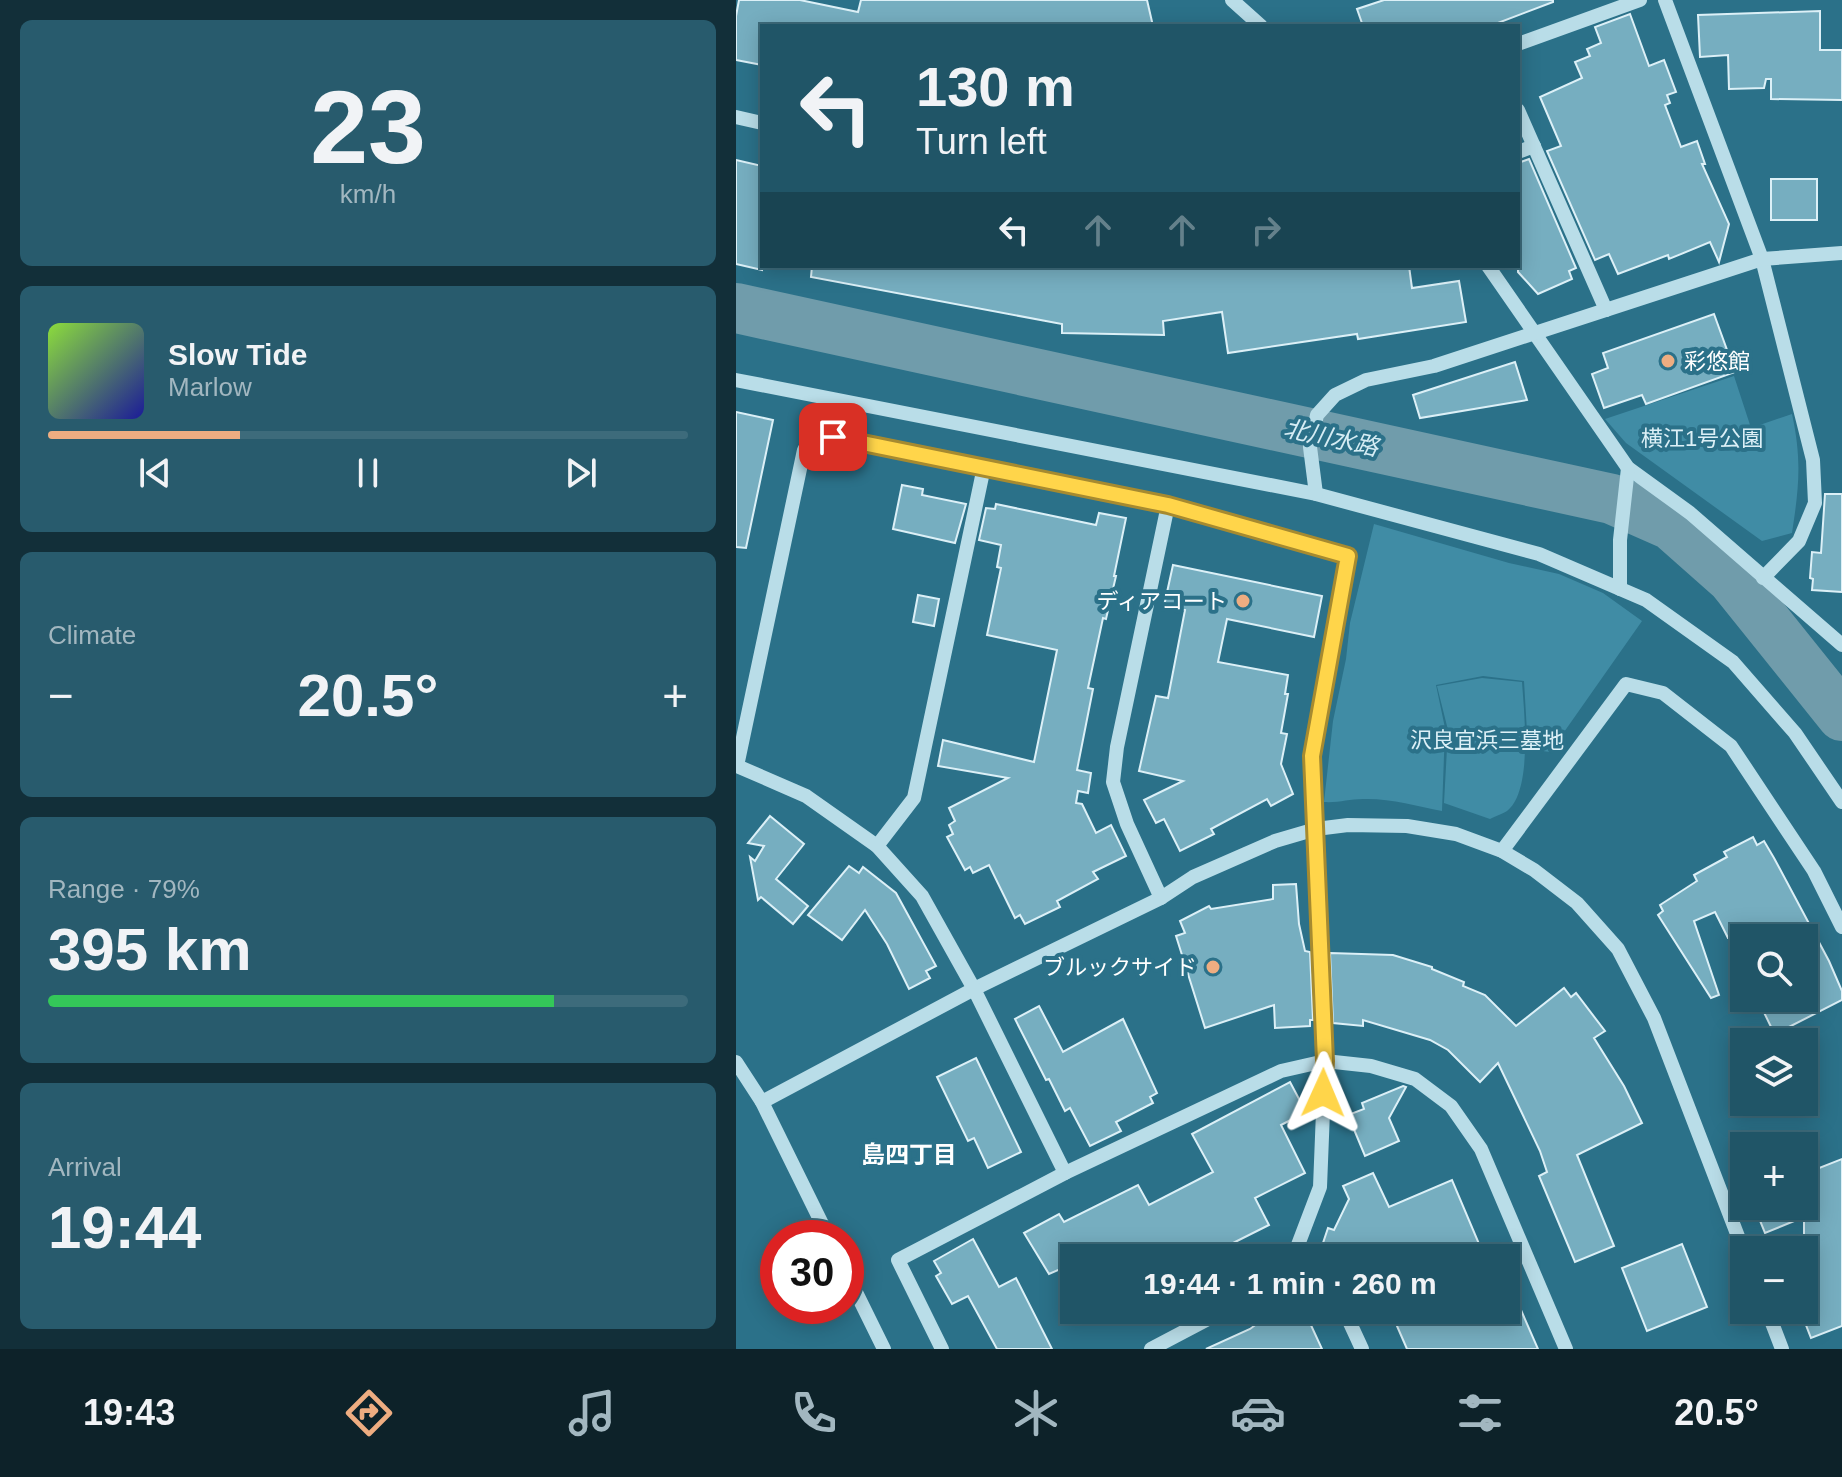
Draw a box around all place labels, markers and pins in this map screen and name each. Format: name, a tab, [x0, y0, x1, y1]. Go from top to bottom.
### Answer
place label: 彩悠館	[1684, 349, 1750, 374]
marker: 彩悠館	[1659, 352, 1677, 370]
pin	[799, 403, 867, 471]
place label: ディアコート	[1097, 589, 1227, 614]
marker: ディアコート	[1234, 592, 1252, 610]
place label: ブルックサイド	[1043, 955, 1197, 980]
marker: ブルックサイド	[1204, 958, 1222, 976]

